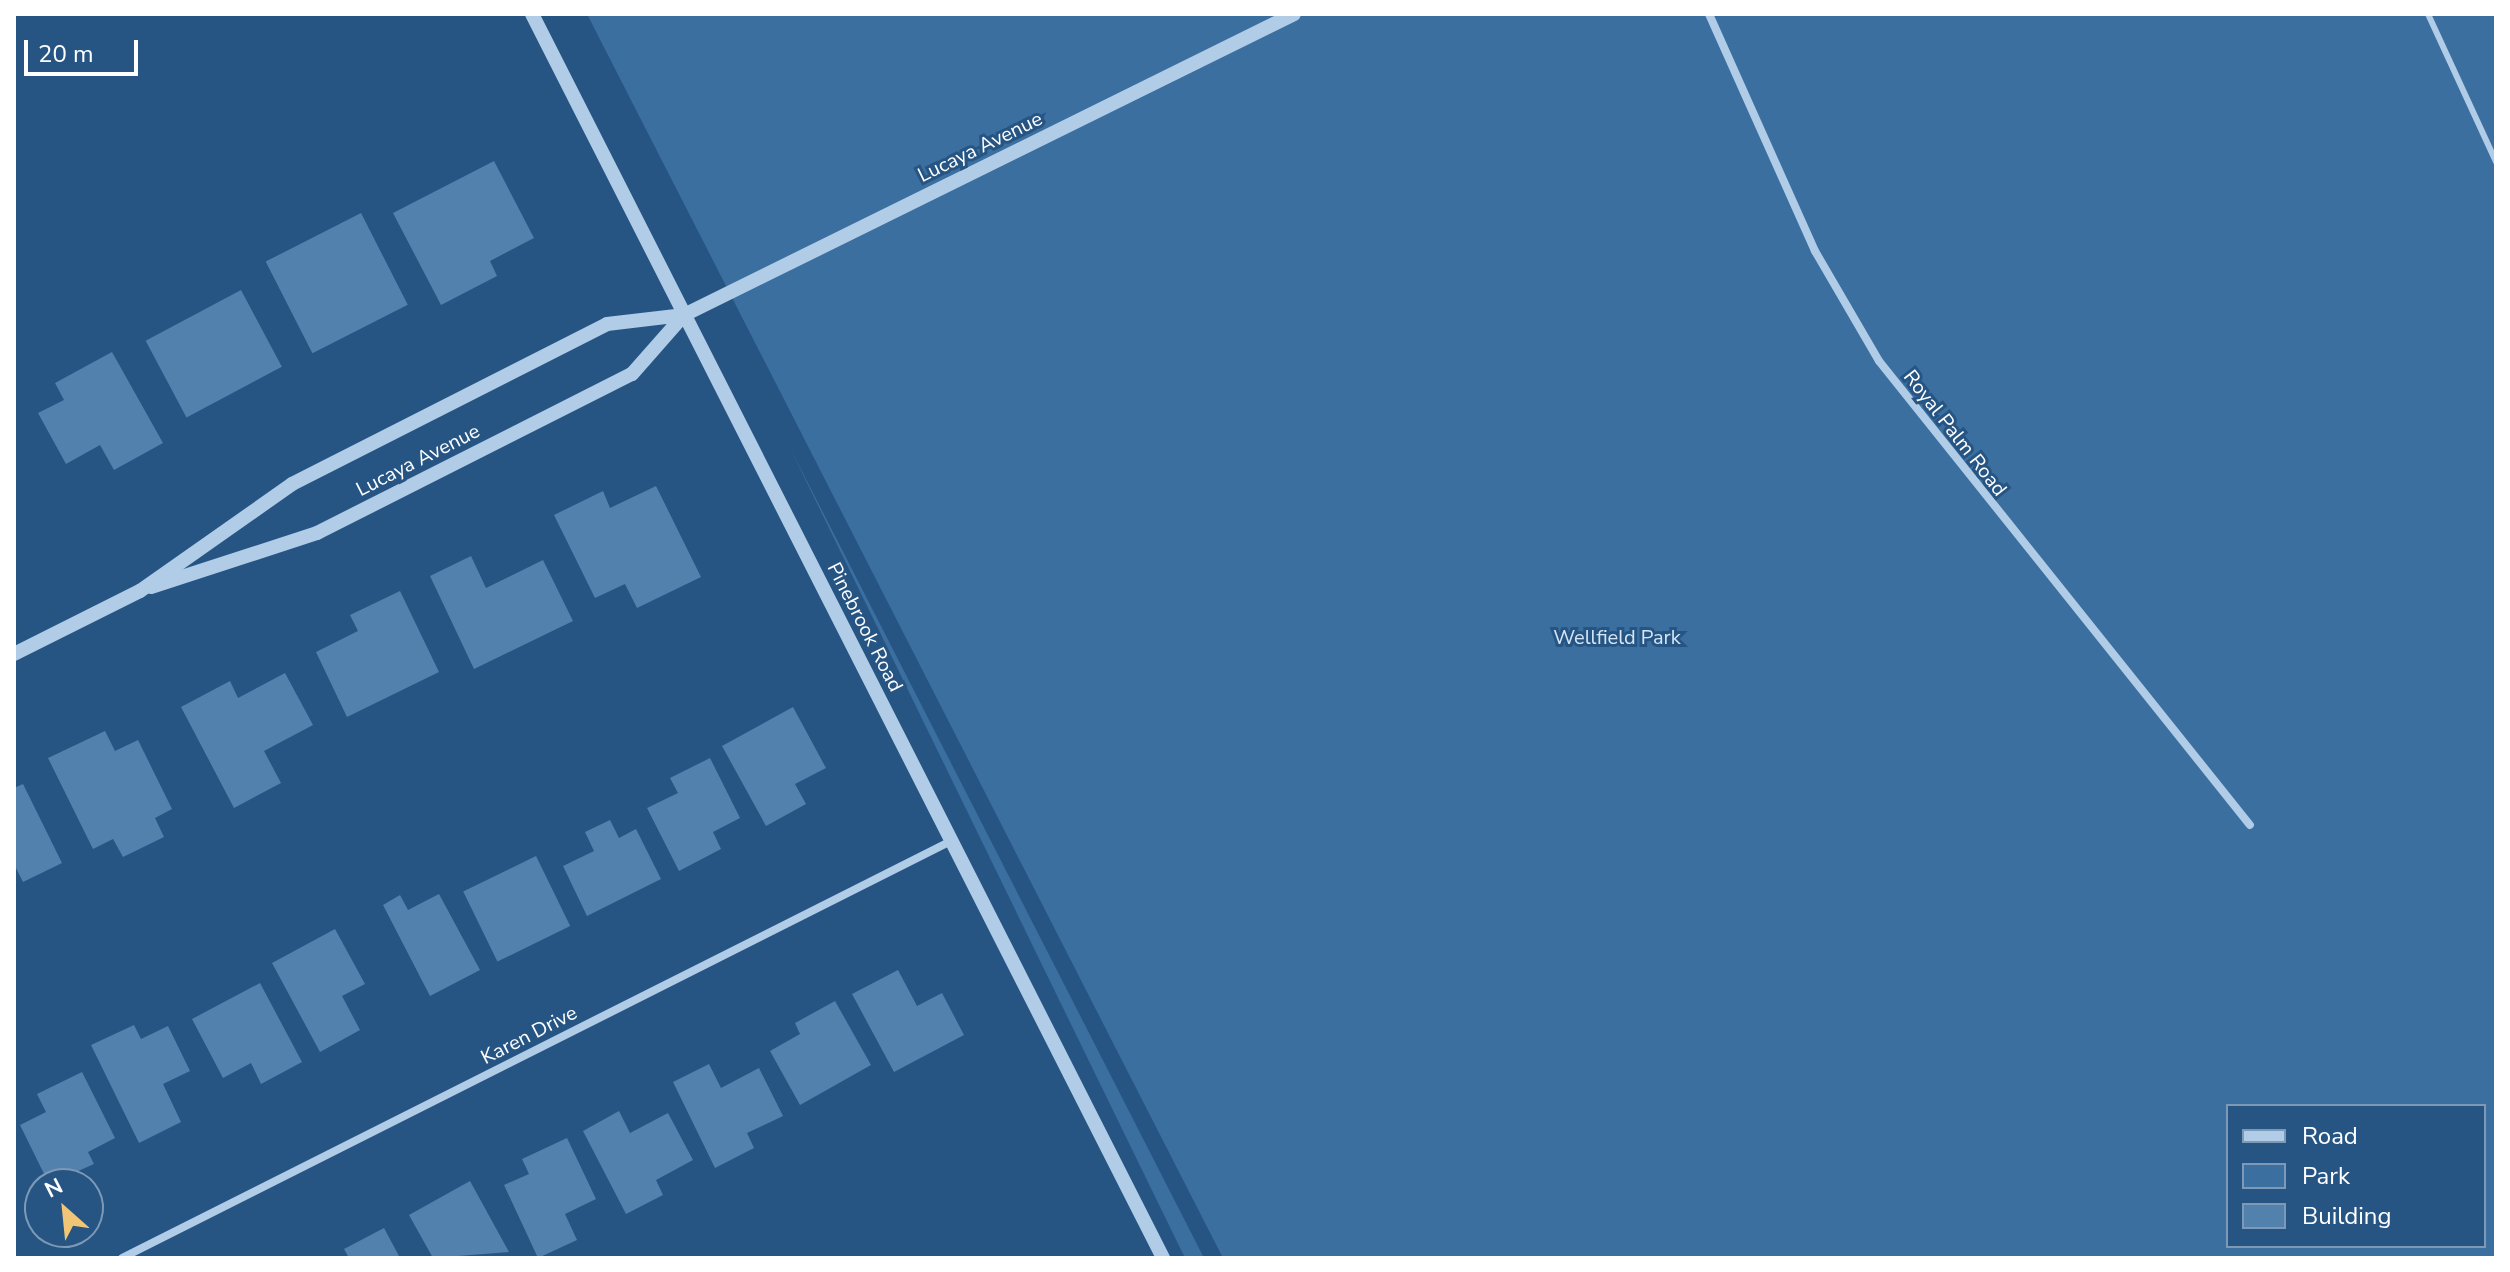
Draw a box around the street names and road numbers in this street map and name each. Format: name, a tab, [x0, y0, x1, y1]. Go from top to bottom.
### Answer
street label: Lucaya Avenue	[914, 107, 1046, 187]
street label: Royal Palm Road	[1898, 365, 2012, 501]
street label: Lucaya Avenue	[352, 419, 484, 501]
street label: Pinebrook Road	[822, 558, 908, 696]
street label: Karen Drive	[477, 1001, 581, 1069]

